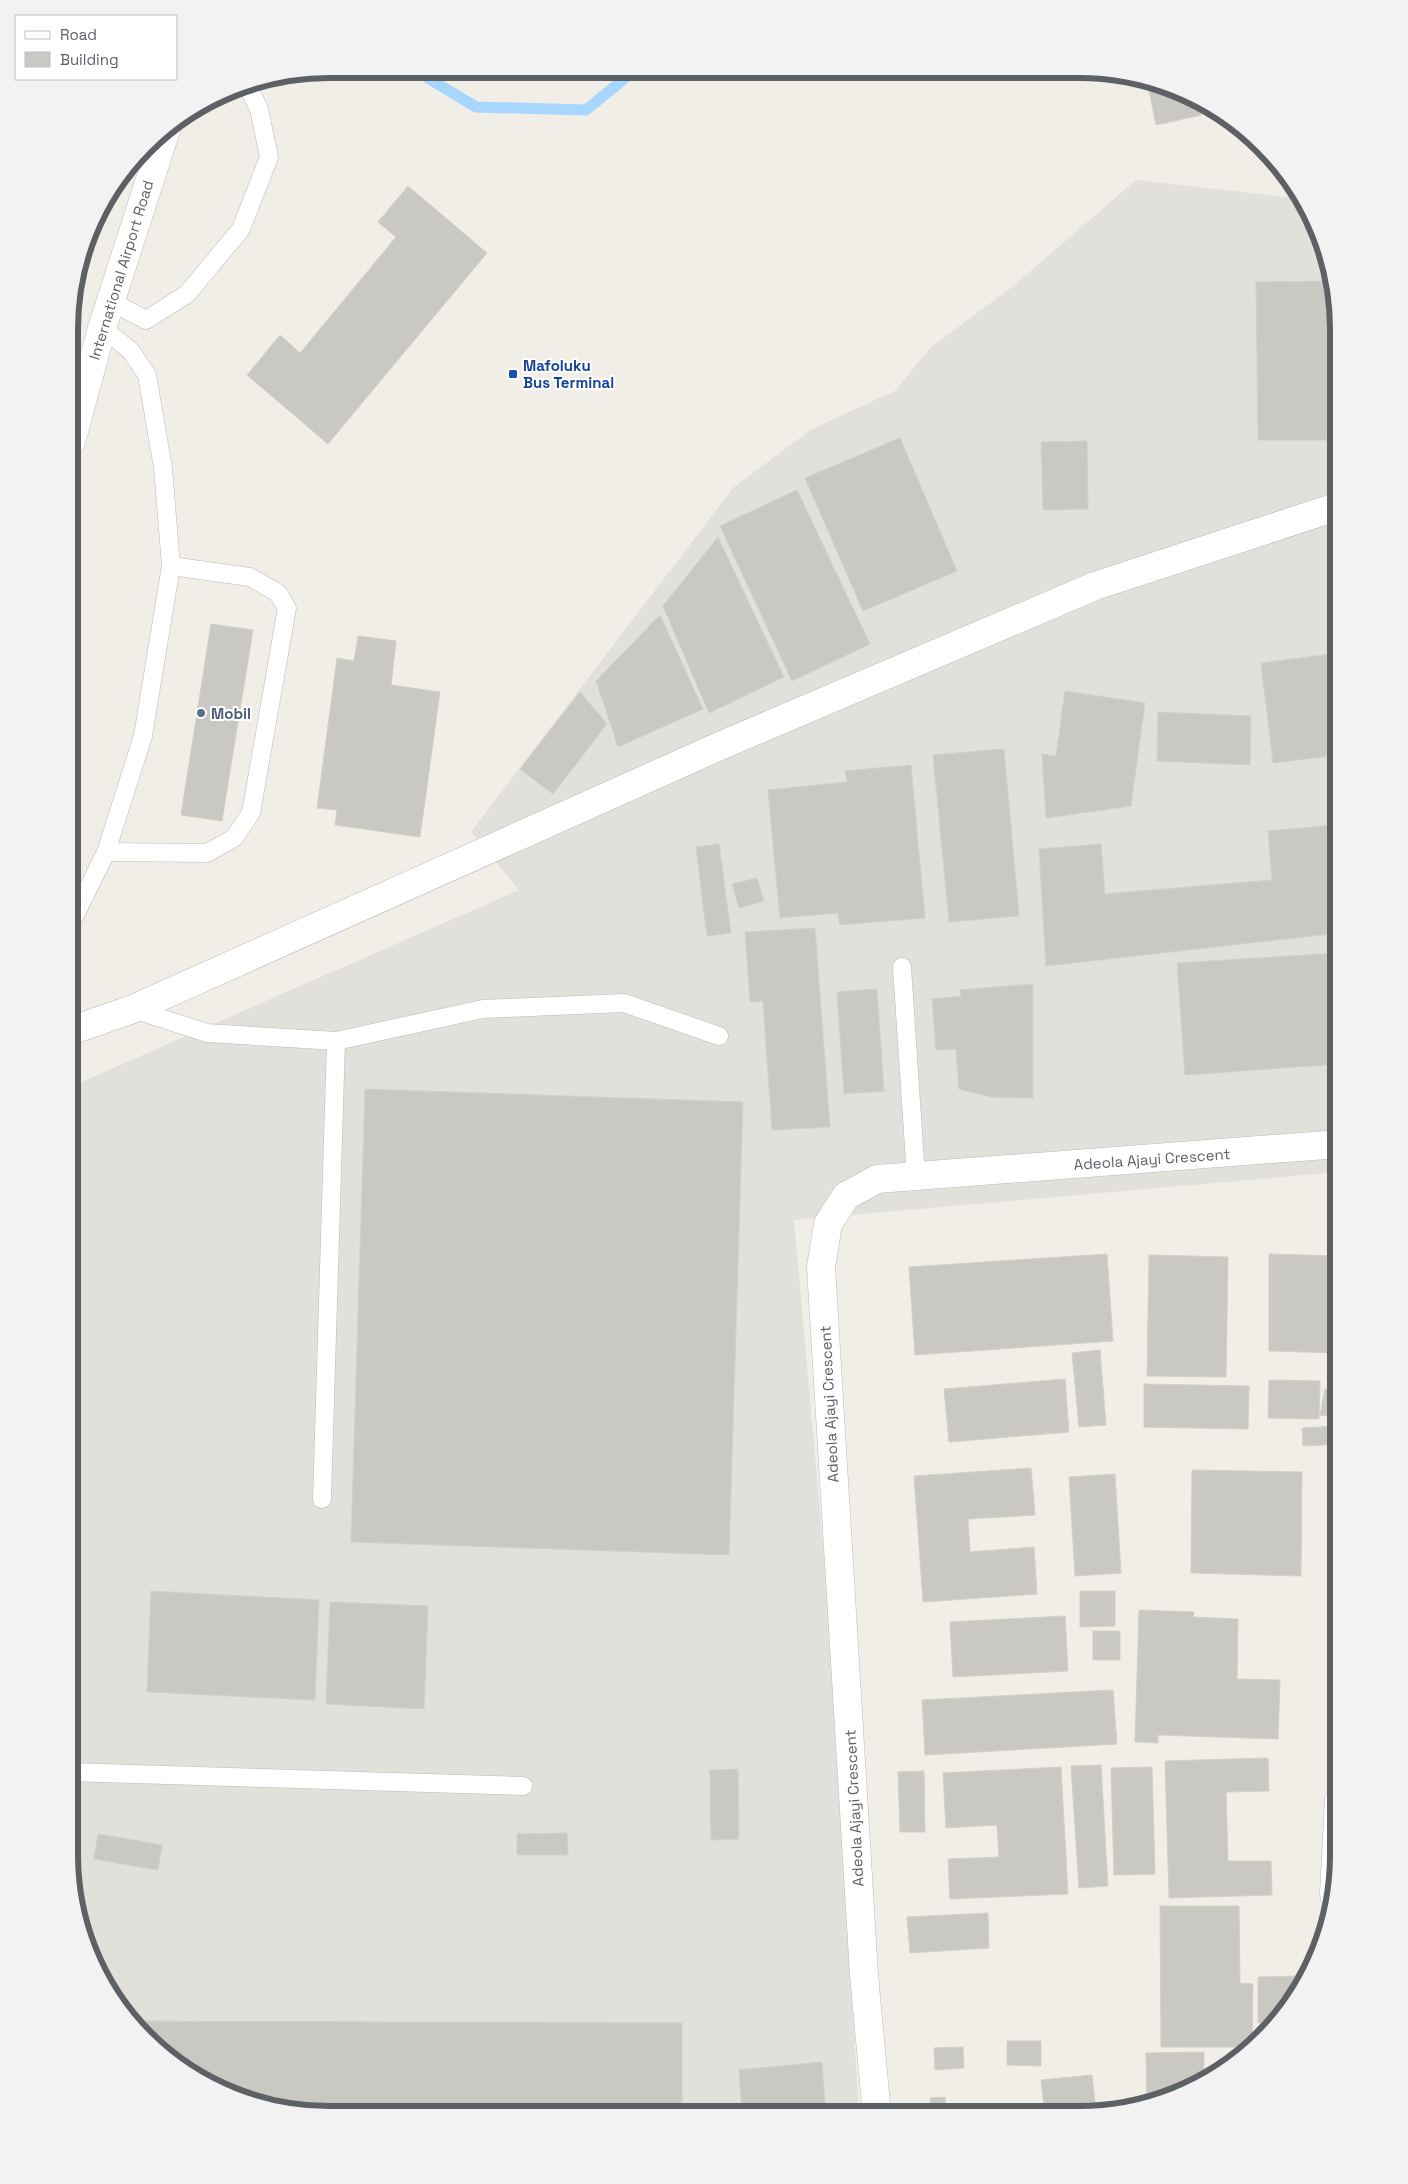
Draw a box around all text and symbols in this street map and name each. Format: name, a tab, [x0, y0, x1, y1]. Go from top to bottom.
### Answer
legend	[15, 15, 178, 80]
text: Road	[60, 25, 97, 44]
text: Building	[60, 50, 119, 69]
street label: International Airport Road	[85, 178, 157, 362]
place label: Mafoluku Bus Terminal	[523, 356, 614, 392]
marker: Mafoluku Bus Terminal	[507, 368, 519, 380]
place label: Mobil	[211, 704, 251, 723]
marker: Mobil	[195, 707, 207, 719]
street label: Adeola Ajayi Crescent	[1073, 1144, 1231, 1174]
street label: Adeola Ajayi Crescent	[815, 1325, 843, 1483]
street label: Adeola Ajayi Crescent	[840, 1729, 868, 1887]

